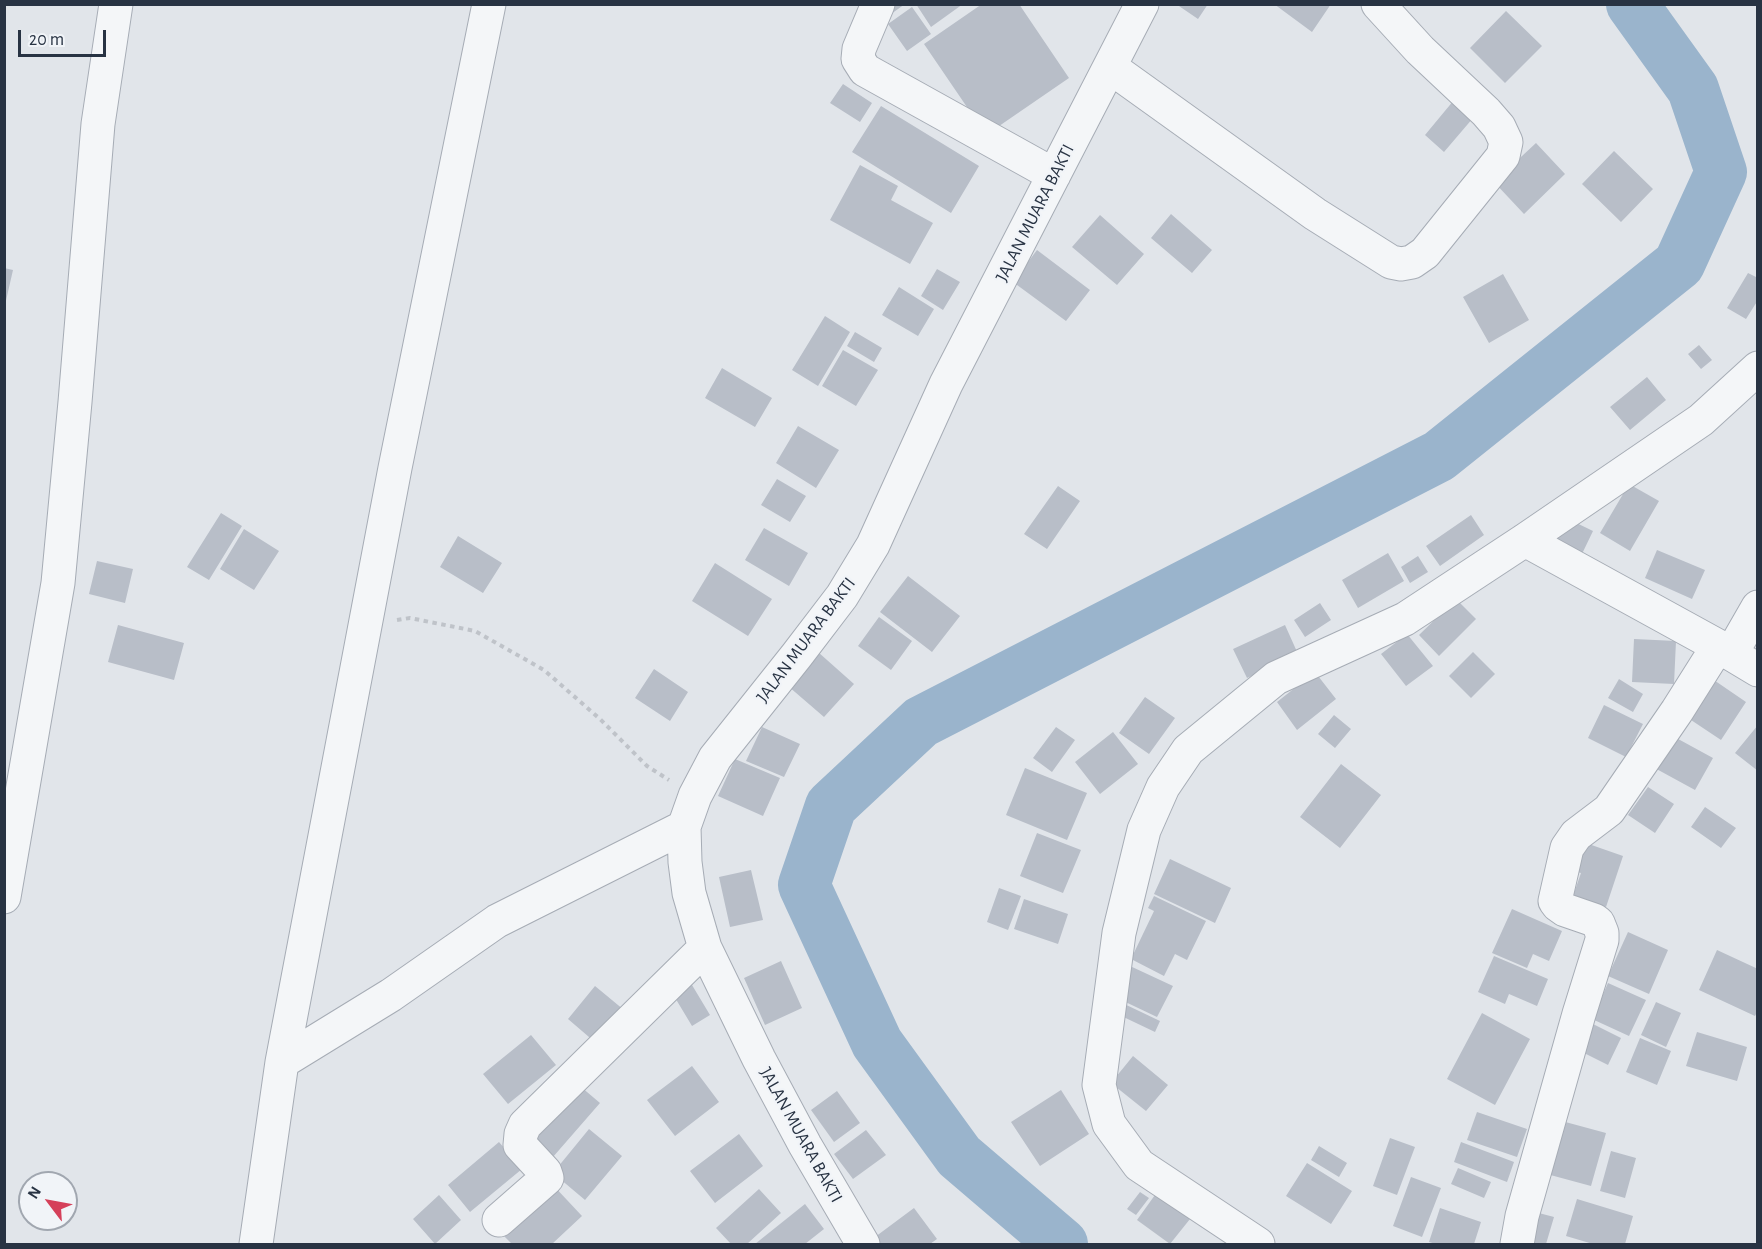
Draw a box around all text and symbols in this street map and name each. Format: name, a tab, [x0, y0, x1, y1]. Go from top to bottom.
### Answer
scale bar	[21, 18, 110, 56]
text: 20 m	[29, 31, 64, 49]
street label: JALAN MUARA BAKTI	[991, 141, 1079, 285]
street label: JALAN MUARA BAKTI	[752, 573, 860, 707]
street label: JALAN MUARA BAKTI	[755, 1064, 847, 1206]
north arrow	[18, 1171, 78, 1231]
text: N	[25, 1184, 44, 1201]

